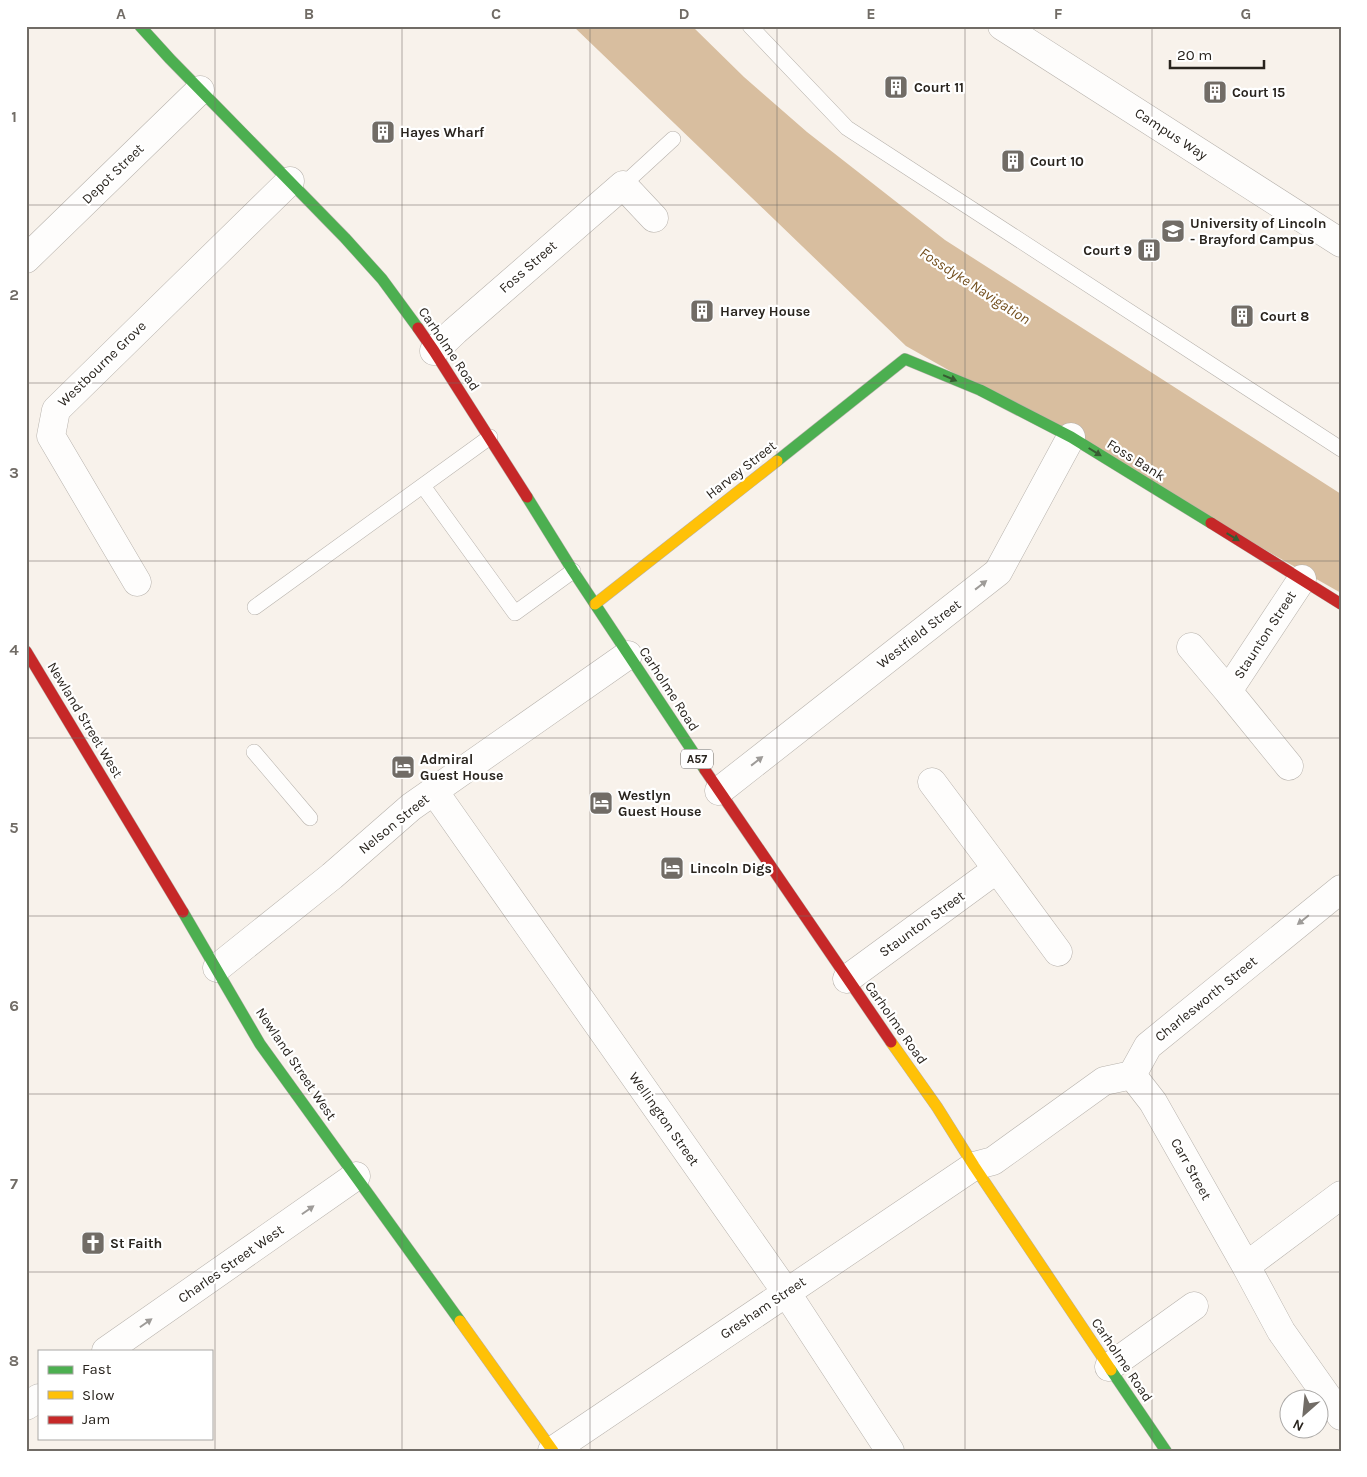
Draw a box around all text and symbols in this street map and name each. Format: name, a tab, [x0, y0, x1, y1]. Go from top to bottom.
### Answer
text: A	[116, 4, 126, 23]
text: B	[304, 4, 314, 23]
text: C	[491, 4, 501, 23]
text: D	[679, 4, 690, 23]
text: E	[866, 4, 876, 23]
text: F	[1054, 4, 1063, 23]
text: G	[1241, 4, 1251, 23]
scale bar	[1170, 38, 1263, 70]
text: 20 m	[1177, 46, 1212, 64]
building icon: Court 11	[883, 74, 909, 100]
place label: Court 11	[914, 79, 964, 96]
building icon: Court 15	[1202, 79, 1228, 105]
place label: Court 15	[1232, 84, 1285, 101]
street label: Campus Way	[1132, 104, 1211, 164]
text: 1	[11, 107, 17, 126]
building icon: Hayes Wharf	[370, 119, 396, 145]
place label: Hayes Wharf	[400, 124, 485, 141]
street label: Depot Street	[79, 140, 147, 208]
building icon: Court 10	[1000, 148, 1026, 174]
place label: Court 10	[1030, 153, 1084, 170]
place label: University of Lincoln - Brayford Campus	[1190, 215, 1326, 248]
school or university icon: University of Lincoln - Brayford Campus	[1160, 218, 1186, 244]
street label: Foss Street	[496, 237, 560, 297]
building icon: Court 9	[1136, 237, 1162, 263]
place label: Court 9	[1083, 242, 1132, 259]
water label: Fossdyke Navigation	[916, 244, 1034, 328]
text: 2	[9, 285, 19, 304]
building icon: Harvey House	[689, 298, 715, 324]
place label: Harvey House	[720, 303, 810, 320]
building icon: Court 8	[1229, 303, 1255, 329]
street label: Carholme Road	[415, 304, 483, 394]
place label: Court 8	[1260, 308, 1309, 325]
street label: Westbourne Grove	[54, 317, 150, 411]
one-way arrow	[943, 375, 958, 382]
street label: Foss Bank	[1104, 435, 1168, 485]
street label: Harvey Street	[702, 437, 780, 503]
one-way arrow	[1088, 447, 1102, 456]
text: 3	[9, 463, 19, 482]
one-way arrow	[1227, 532, 1240, 541]
one-way arrow	[974, 580, 987, 591]
street label: Staunton Street	[1230, 588, 1300, 682]
street label: Westfield Street	[874, 596, 964, 672]
text: 4	[9, 640, 19, 659]
street label: Carholme Road	[635, 644, 703, 734]
street label: Newland Street West	[44, 659, 126, 781]
road number: A57	[681, 750, 713, 769]
place label: Admiral Guest House	[420, 751, 504, 784]
hotel icon: Admiral Guest House	[390, 754, 416, 780]
one-way arrow	[750, 756, 763, 767]
place label: Westlyn Guest House	[618, 787, 702, 820]
street label: Nelson Street	[355, 790, 433, 858]
hotel icon: Westlyn Guest House	[588, 790, 614, 816]
text: 5	[9, 818, 19, 837]
hotel icon: Lincoln Digs	[659, 855, 685, 881]
place label: Lincoln Digs	[690, 860, 772, 877]
street label: Staunton Street	[876, 887, 968, 961]
one-way arrow	[1297, 914, 1310, 925]
street label: Charlesworth Street	[1151, 953, 1261, 1045]
street label: Carholme Road	[861, 978, 931, 1068]
text: 6	[9, 996, 19, 1015]
street label: Newland Street West	[252, 1004, 340, 1124]
street label: Wellington Street	[625, 1069, 703, 1169]
street label: Carr Street	[1167, 1135, 1215, 1203]
text: 7	[10, 1174, 18, 1193]
one-way arrow	[301, 1205, 315, 1215]
street label: Charles Street West	[175, 1221, 287, 1307]
church icon: St Faith	[80, 1230, 106, 1256]
place label: St Faith	[110, 1235, 162, 1252]
street label: Gresham Street	[717, 1273, 809, 1343]
street label: Carholme Road	[1088, 1315, 1156, 1405]
one-way arrow	[139, 1318, 153, 1328]
legend	[38, 1350, 212, 1440]
text: 8	[9, 1351, 19, 1370]
text: Fast	[82, 1360, 112, 1378]
text: Slow	[82, 1386, 114, 1404]
north arrow	[1280, 1390, 1330, 1440]
text: Jam	[82, 1410, 110, 1428]
text: N	[1290, 1415, 1307, 1435]

